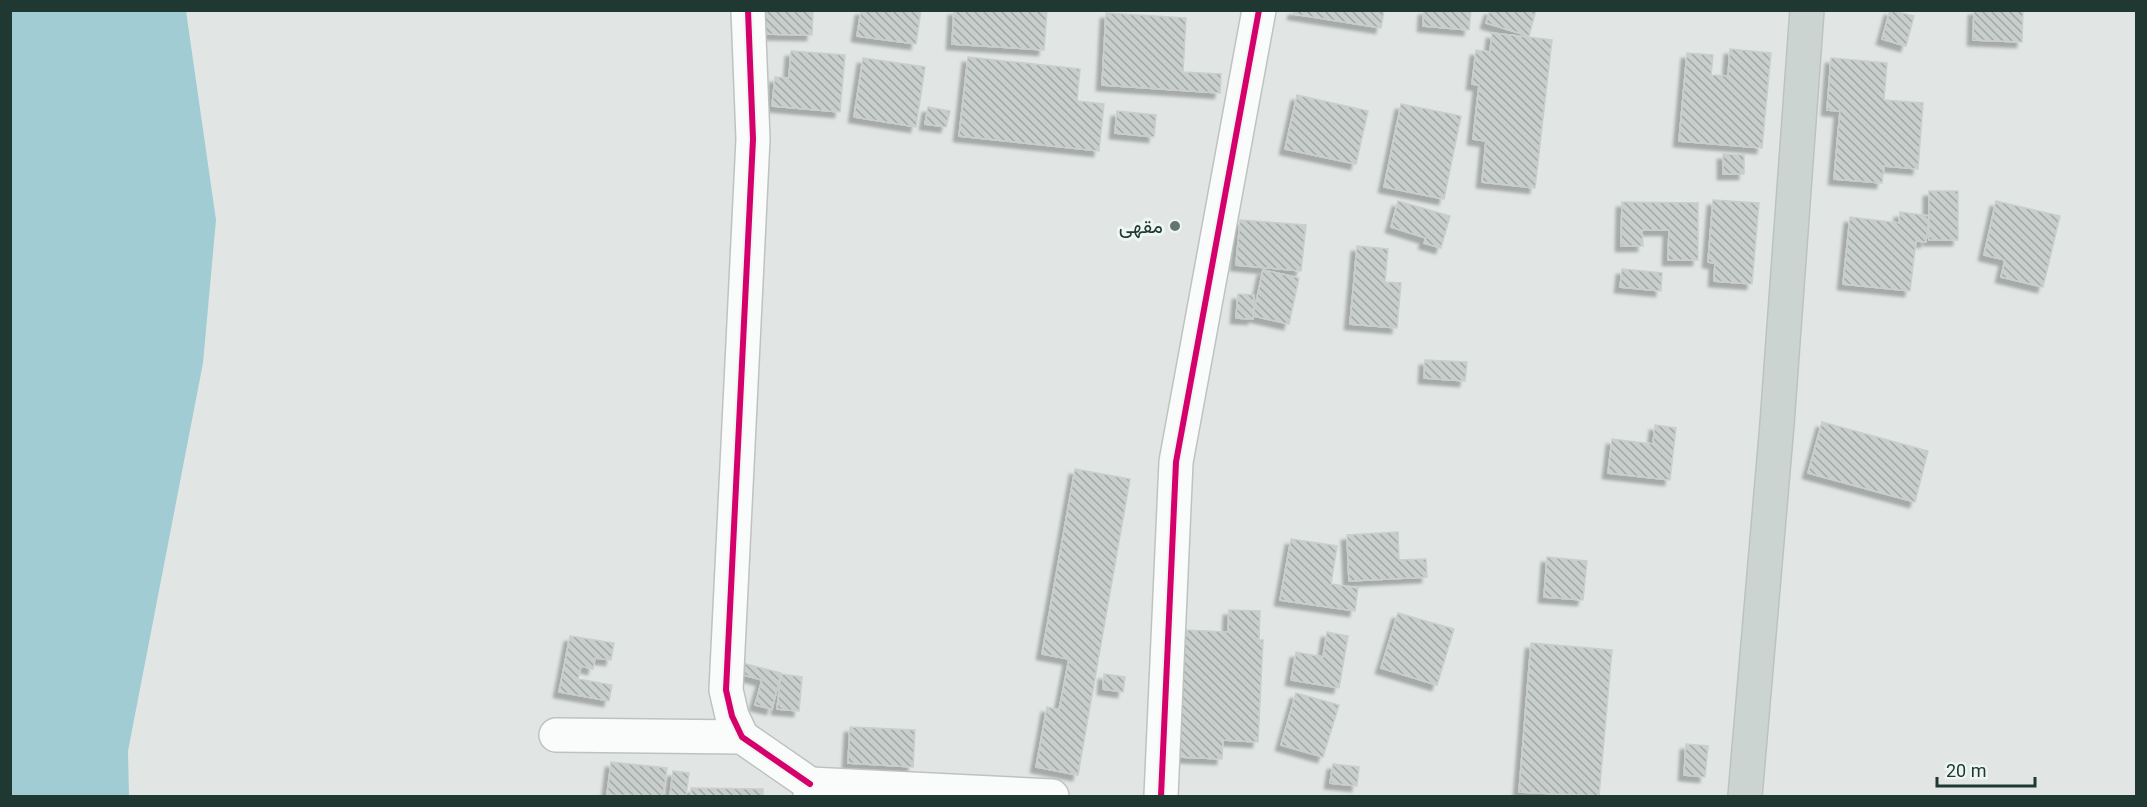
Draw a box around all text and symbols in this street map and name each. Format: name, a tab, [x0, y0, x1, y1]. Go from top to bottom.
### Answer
place label: مقهى	[1119, 214, 1163, 239]
marker: مقهى	[1168, 219, 1182, 233]
scale bar	[1937, 750, 2034, 788]
text: 20 m	[1946, 760, 1986, 781]

